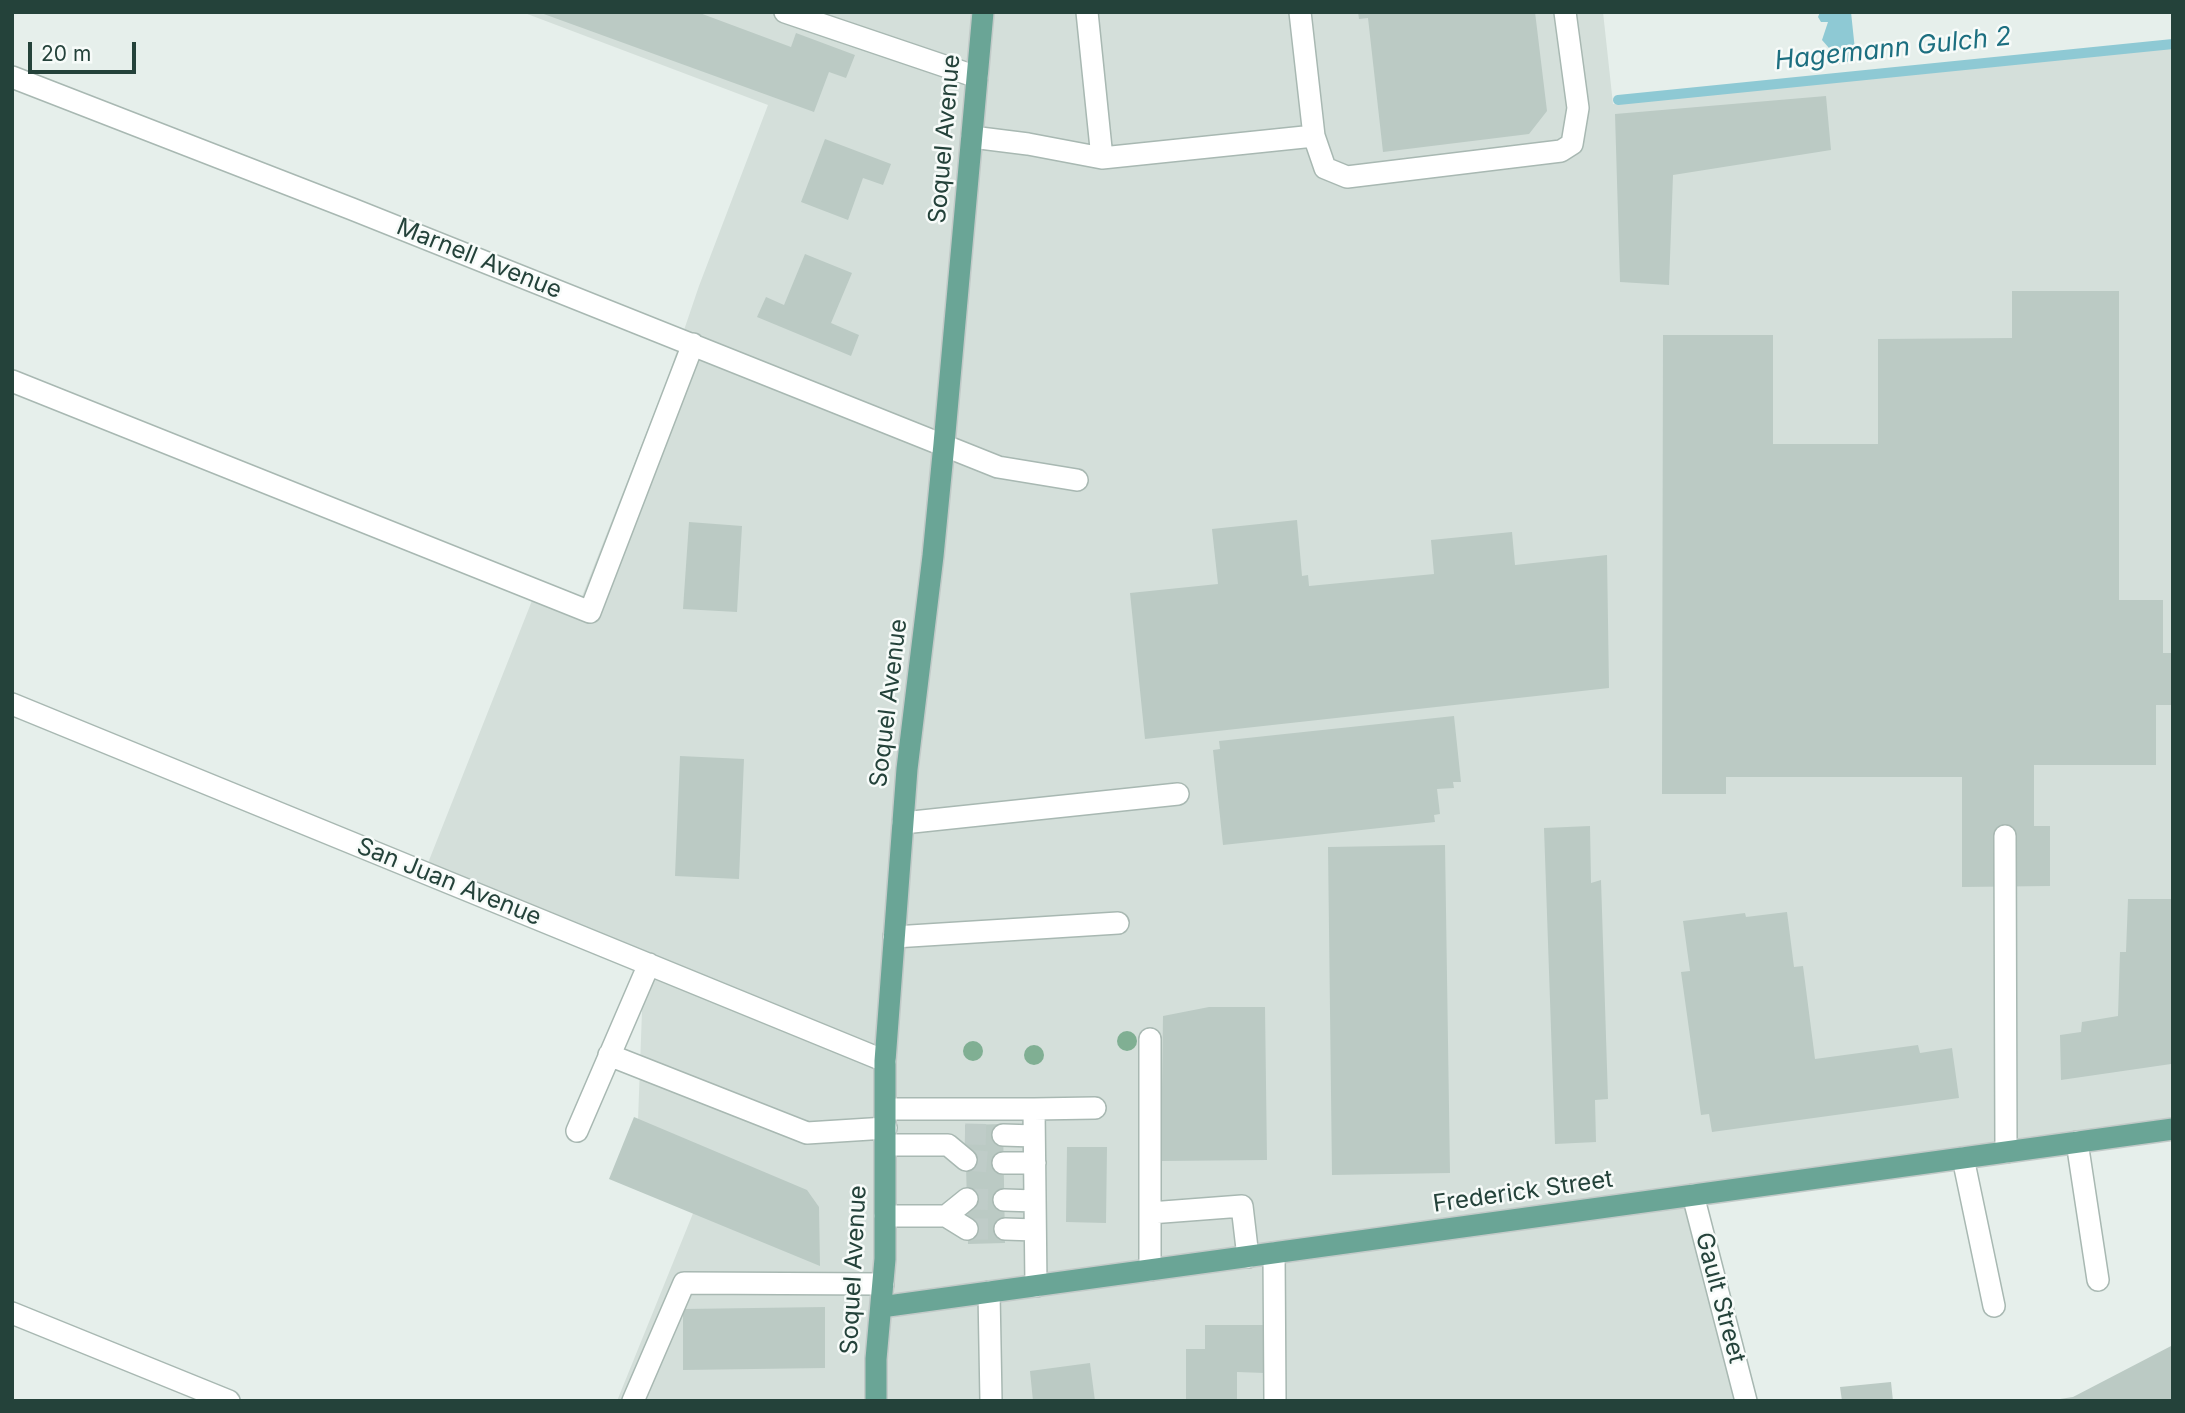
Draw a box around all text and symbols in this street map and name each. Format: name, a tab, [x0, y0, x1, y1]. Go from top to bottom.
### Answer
water label: Hagemann Gulch 2	[1773, 21, 2013, 77]
scale bar	[32, 28, 140, 72]
text: 20 m	[41, 41, 91, 66]
street label: Soquel Avenue	[923, 53, 967, 225]
street label: Marnell Avenue	[392, 213, 566, 305]
street label: Soquel Avenue	[864, 617, 914, 789]
street label: San Juan Avenue	[353, 832, 545, 932]
street label: Frederick Street	[1431, 1165, 1615, 1219]
street label: Soquel Avenue	[835, 1185, 873, 1355]
street label: Gault Street	[1689, 1230, 1751, 1366]

